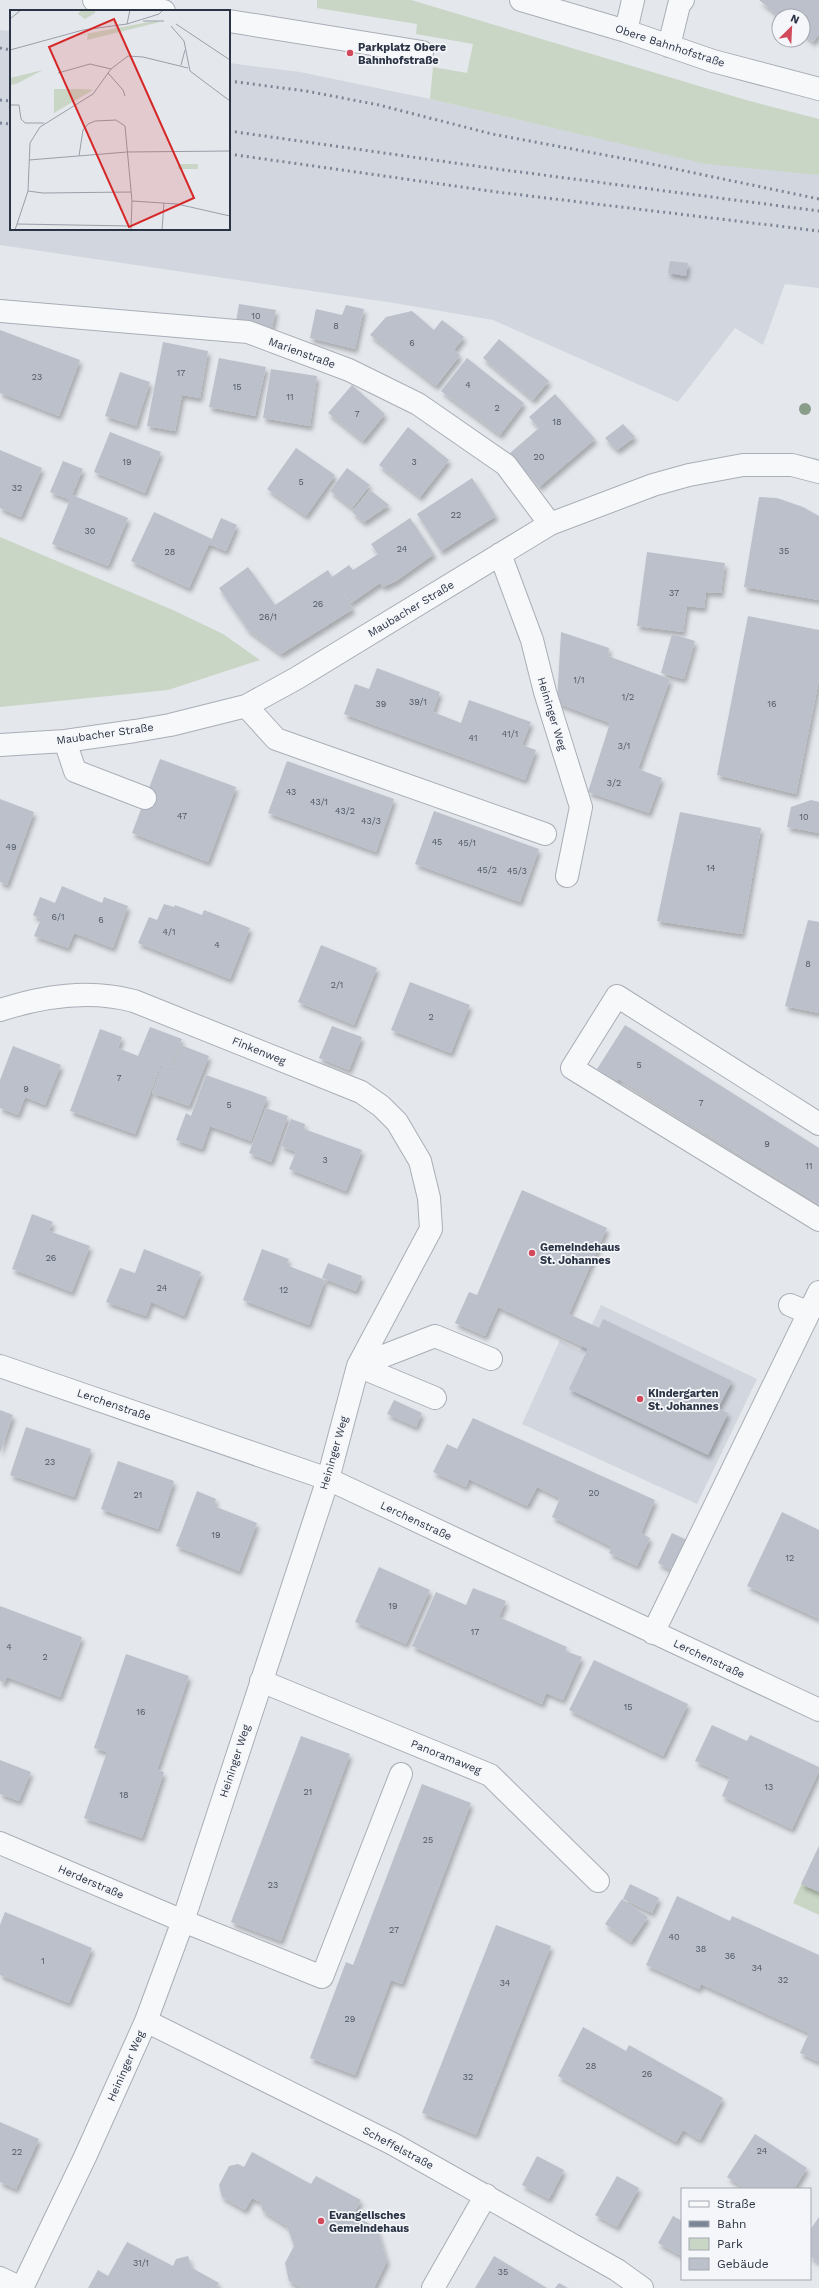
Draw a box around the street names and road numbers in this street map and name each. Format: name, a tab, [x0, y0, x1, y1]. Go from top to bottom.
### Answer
street label: Obere Bahnhofstraße	[613, 22, 727, 70]
street label: Marienstraße	[267, 335, 337, 371]
street label: Maubacher Straße	[366, 578, 456, 640]
street label: Heininger Weg	[535, 676, 569, 752]
street label: Maubacher Straße	[56, 721, 154, 747]
street label: Finkenweg	[230, 1034, 288, 1068]
street label: Lerchenstraße	[75, 1386, 153, 1424]
street label: Heininger Weg	[317, 1414, 351, 1491]
street label: Lerchenstraße	[378, 1499, 454, 1543]
street label: Lerchenstraße	[671, 1637, 747, 1681]
street label: Heininger Weg	[217, 1723, 253, 1799]
street label: Panoramaweg	[409, 1737, 483, 1777]
street label: Herderstraße	[56, 1862, 126, 1902]
street label: Heininger Weg	[105, 2028, 147, 2103]
street label: Scheffelstraße	[360, 2124, 436, 2172]

